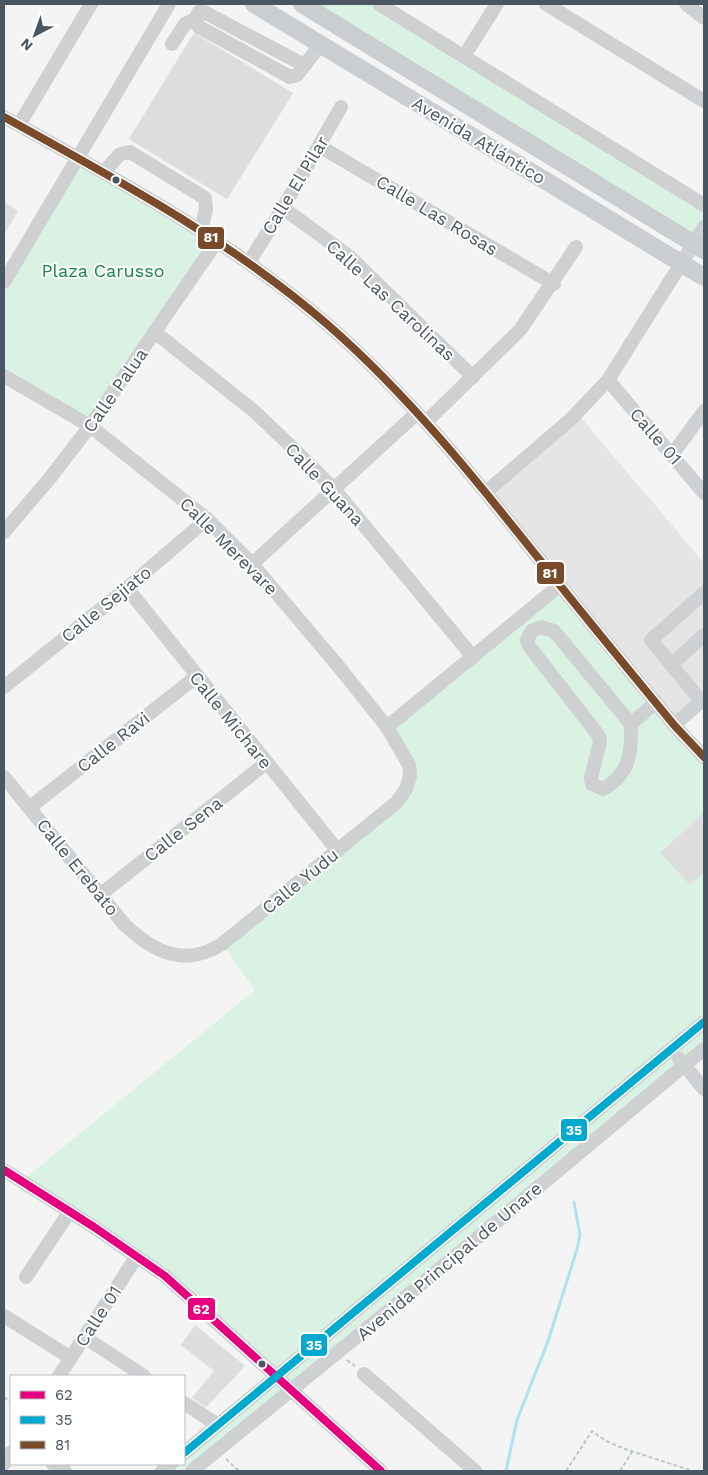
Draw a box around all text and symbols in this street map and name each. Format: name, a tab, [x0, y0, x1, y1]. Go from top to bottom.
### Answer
north arrow	[10, 10, 60, 60]
text: N	[17, 35, 36, 54]
street label: Avenida Atlántico	[408, 92, 550, 188]
street label: Calle El Pilar	[257, 132, 333, 238]
street label: Calle Las Rosas	[372, 170, 502, 260]
unlabelled marker	[111, 175, 121, 185]
line badge: 81	[197, 226, 225, 250]
text: 81	[204, 229, 218, 245]
street label: Calle Las Carolinas	[322, 235, 460, 365]
park label: Plaza Carusso	[42, 260, 164, 281]
street label: Calle Palua	[78, 344, 152, 436]
street label: Calle 01	[626, 403, 686, 469]
street label: Calle Guana	[281, 438, 369, 530]
street label: Calle Merevare	[176, 493, 282, 599]
street label: Calle Sejiato	[57, 561, 155, 647]
line badge: 81	[536, 561, 565, 585]
text: 81	[543, 565, 557, 581]
street label: Calle Michare	[185, 667, 277, 773]
street label: Calle Ravi	[73, 707, 153, 777]
street label: Calle Sena	[140, 792, 226, 866]
street label: Calle Erebato	[33, 814, 123, 920]
street label: Calle Yudu	[258, 844, 342, 918]
line badge: 35	[560, 1118, 588, 1142]
text: 35	[566, 1122, 582, 1138]
street label: Avenida Principal de Unare	[352, 1177, 546, 1345]
street label: Calle 01	[71, 1282, 125, 1350]
line badge: 62	[187, 1297, 216, 1321]
text: 62	[193, 1301, 209, 1317]
line badge: 35	[300, 1333, 328, 1357]
text: 35	[306, 1337, 322, 1353]
unlabelled marker	[257, 1359, 267, 1369]
legend	[10, 1375, 185, 1465]
text: 62	[55, 1386, 73, 1404]
text: 35	[55, 1411, 72, 1429]
text: 81	[55, 1436, 70, 1454]

